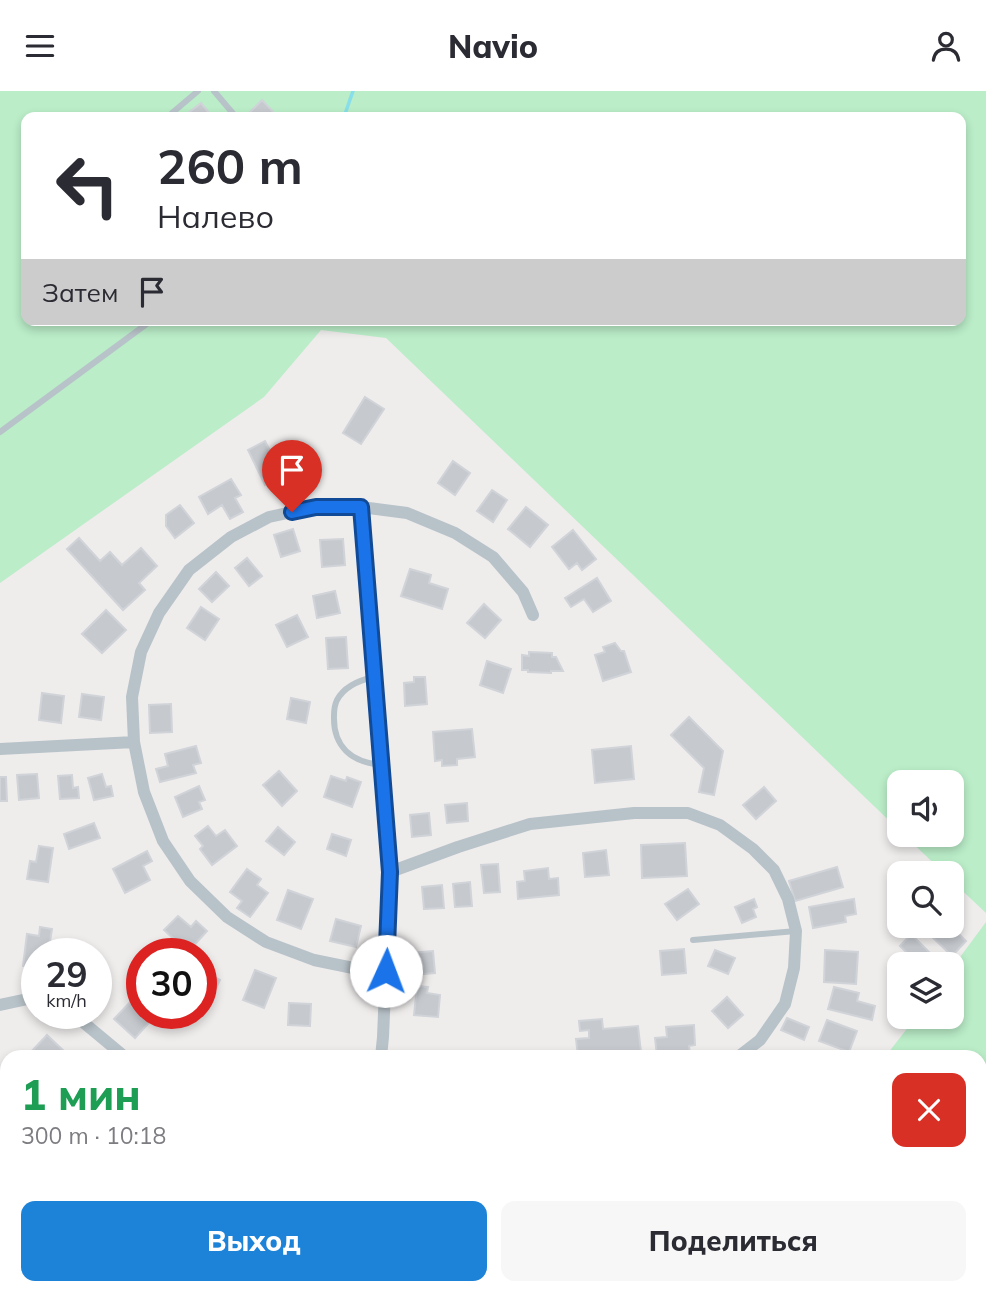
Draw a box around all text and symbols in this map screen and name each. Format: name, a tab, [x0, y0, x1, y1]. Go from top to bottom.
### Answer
text: Navio	[448, 26, 538, 66]
icon: menu	[21, 27, 59, 65]
icon: person	[927, 27, 965, 65]
text: 260 m	[157, 135, 303, 196]
icon: left	[42, 140, 133, 231]
text: Налево	[157, 196, 274, 236]
icon: arrive	[133, 273, 171, 311]
text: Затем	[42, 276, 119, 309]
pin	[262, 440, 322, 512]
icon: arrive	[273, 451, 311, 489]
map controls	[887, 770, 964, 1029]
button: sound	[887, 770, 964, 847]
button: search	[887, 861, 964, 938]
position arrow	[349, 934, 423, 1008]
speed limit sign: 30	[126, 938, 217, 1029]
text: 29	[45, 952, 88, 996]
button: layers	[887, 952, 964, 1029]
text: km/h	[46, 989, 87, 1012]
text: 1 мин	[21, 1068, 141, 1121]
button: close	[892, 1073, 966, 1147]
text: 300 m · 10:18	[21, 1121, 166, 1150]
button: Выход	[21, 1201, 487, 1281]
button: Поделиться	[501, 1201, 966, 1281]

